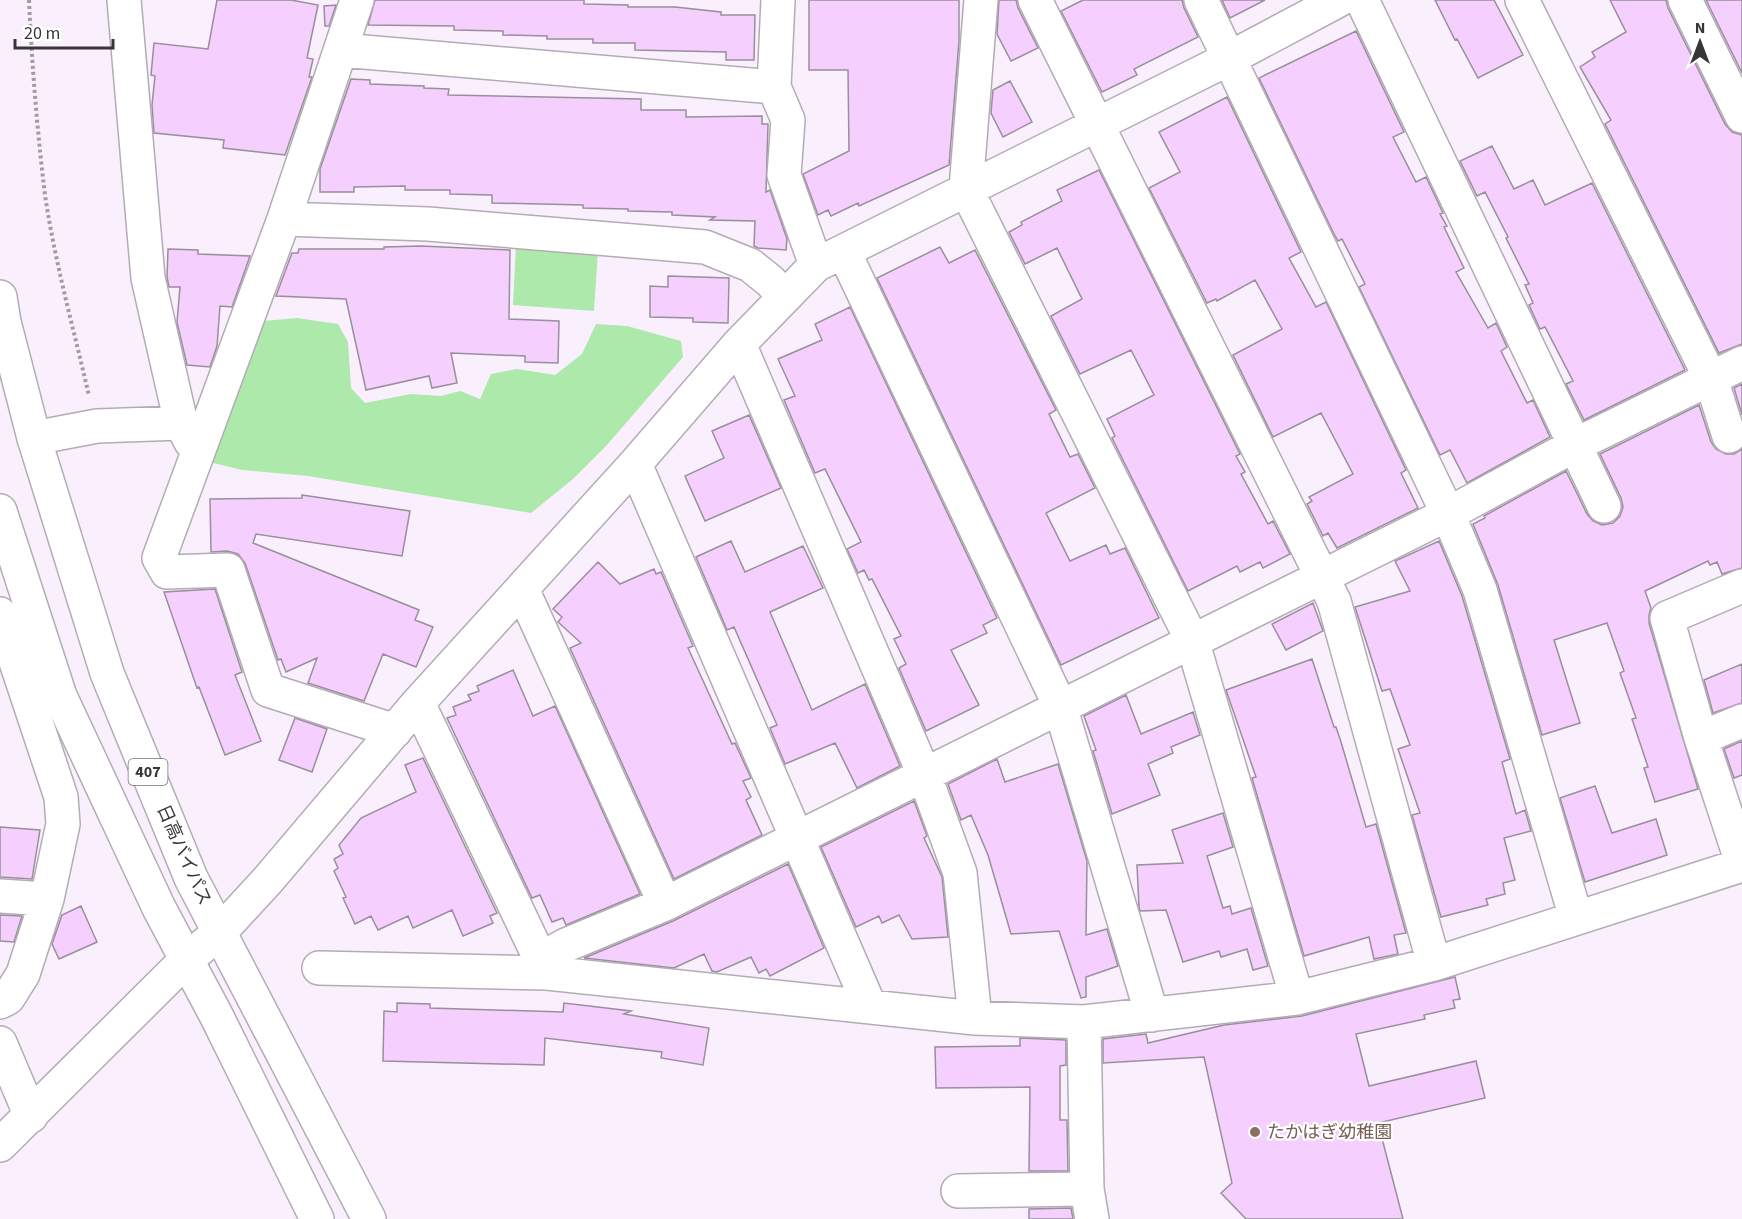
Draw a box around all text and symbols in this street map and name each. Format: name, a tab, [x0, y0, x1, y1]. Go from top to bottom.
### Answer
scale bar	[15, 12, 112, 50]
north arrow	[1670, 12, 1730, 72]
text: N	[1695, 17, 1705, 39]
text: 20 m	[24, 21, 60, 46]
road number: 407	[128, 759, 168, 785]
street label: 日高バイパス	[151, 801, 217, 909]
place label: たかはぎ幼稚園	[1267, 1120, 1392, 1145]
marker: たかはぎ幼稚園	[1248, 1125, 1262, 1139]

